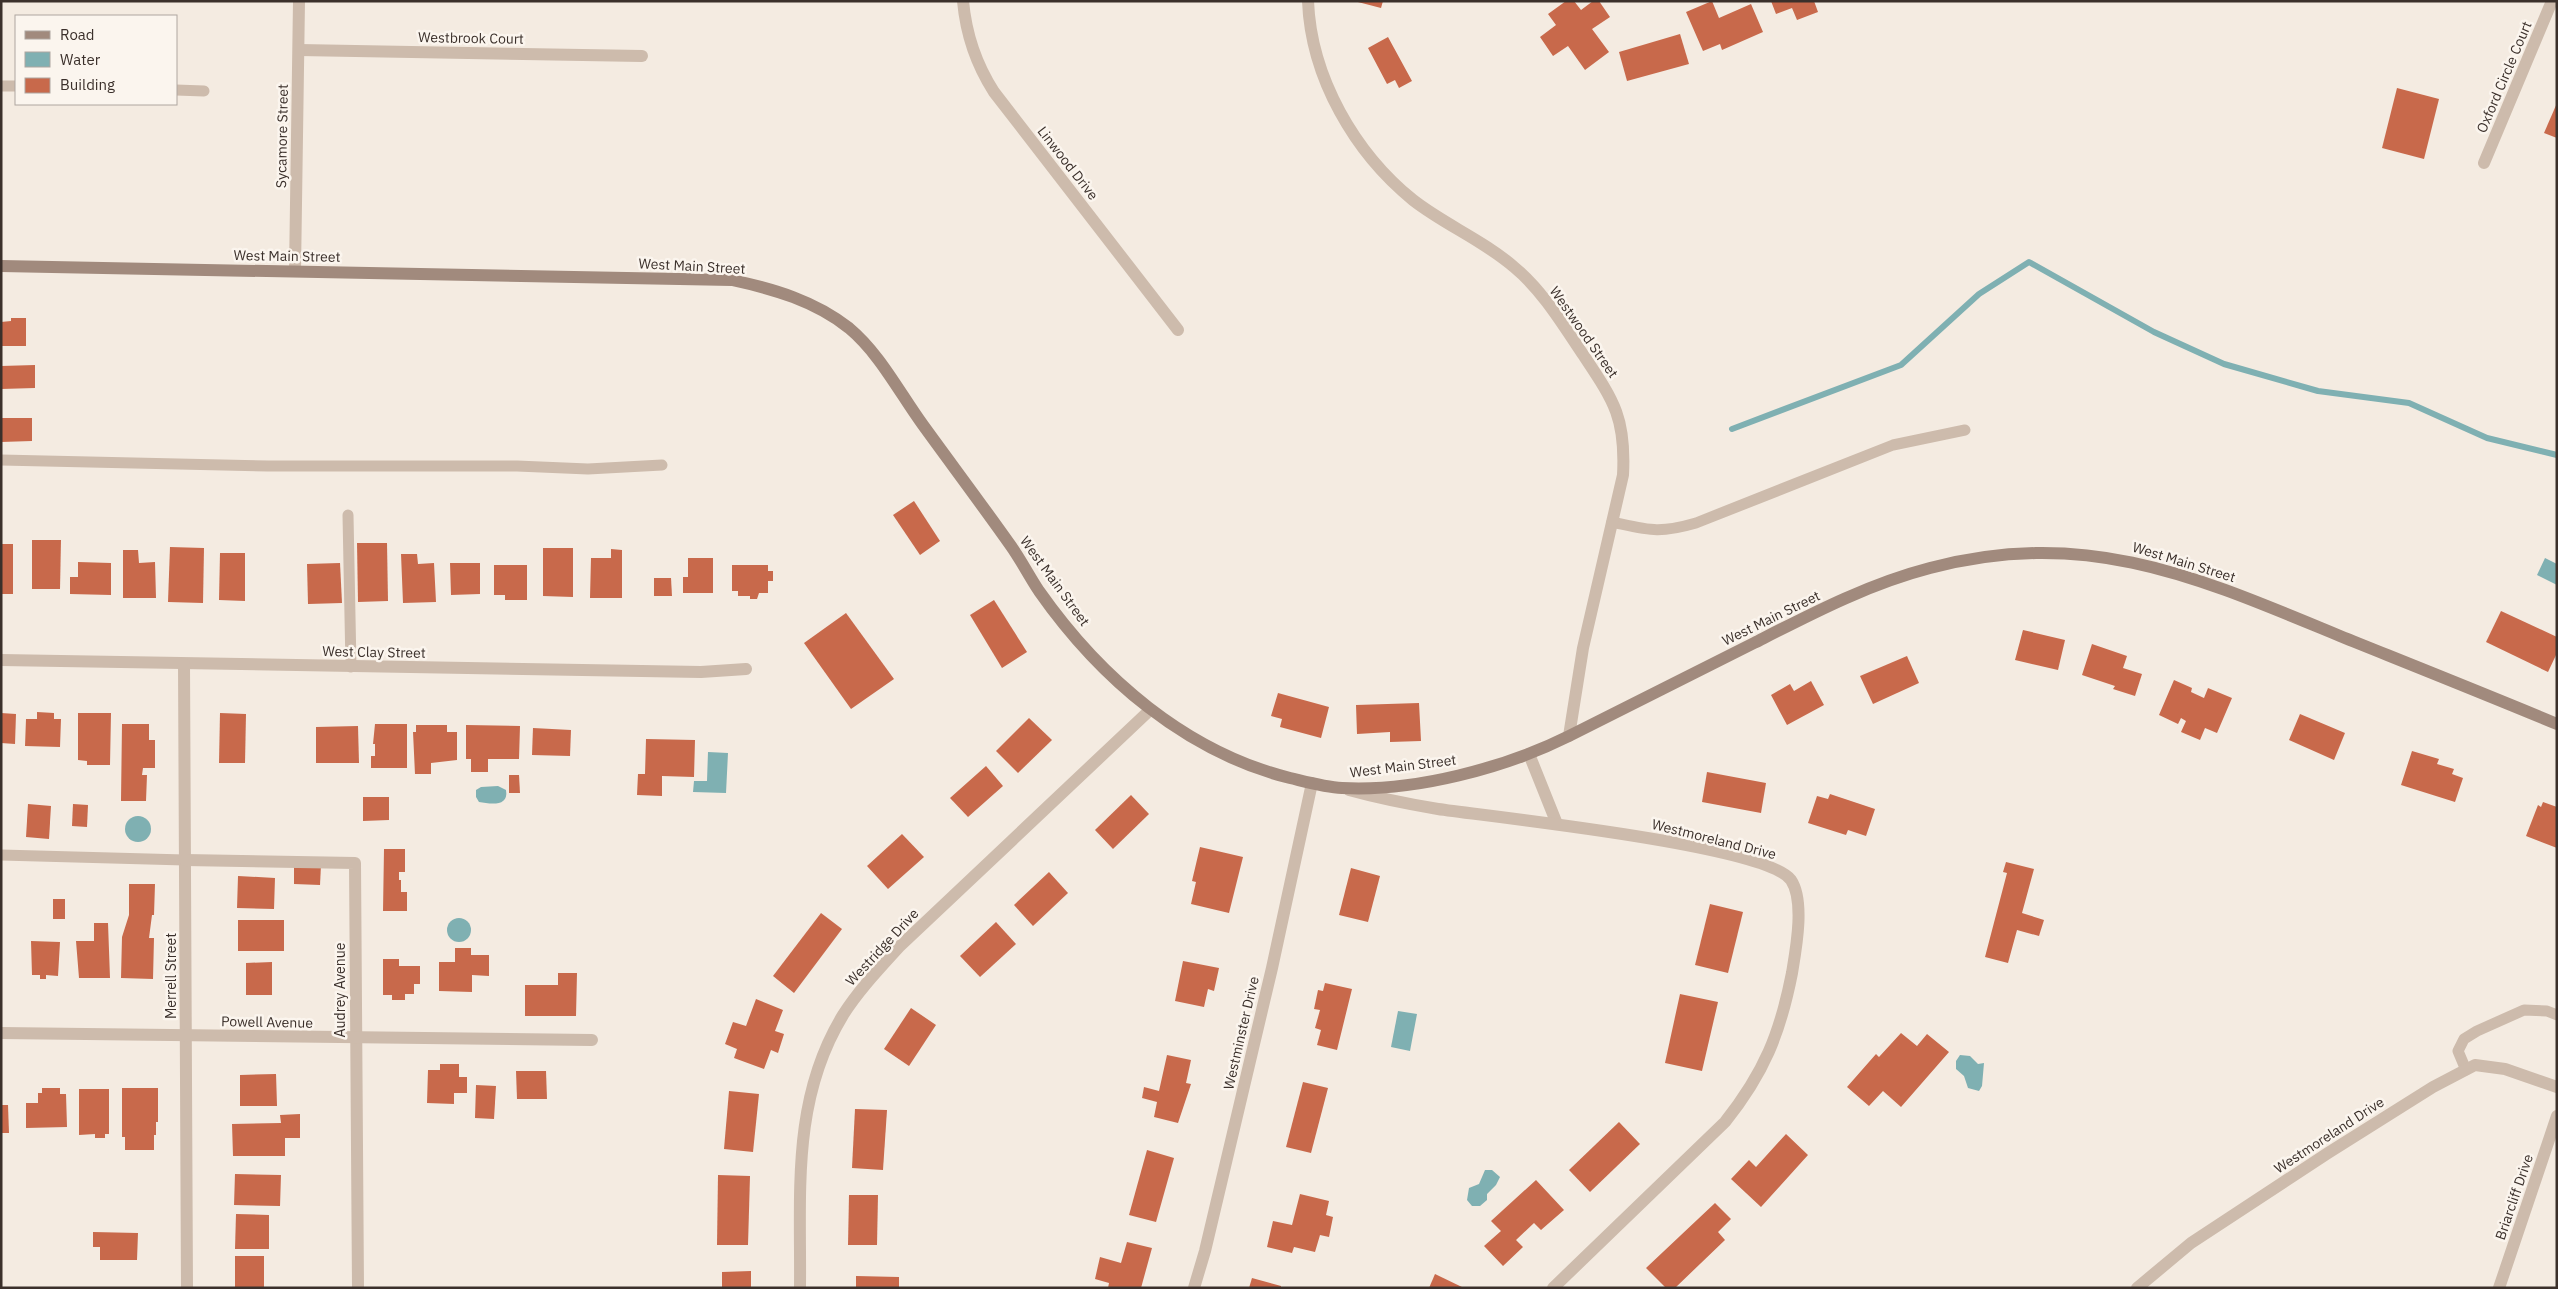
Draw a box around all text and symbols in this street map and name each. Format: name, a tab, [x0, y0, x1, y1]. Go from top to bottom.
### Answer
legend	[15, 15, 178, 105]
street label: Oxford Circle Court	[2472, 18, 2536, 136]
text: Road	[60, 25, 95, 44]
street label: Westbrook Court	[418, 28, 524, 48]
text: Water	[60, 50, 101, 69]
text: Building	[60, 75, 115, 94]
street label: Sycamore Street	[272, 84, 292, 188]
street label: Linwood Drive	[1034, 123, 1103, 204]
street label: West Main Street	[233, 246, 341, 266]
street label: West Main Street	[638, 254, 746, 278]
street label: Westwood Street	[1546, 283, 1622, 381]
street label: West Main Street	[1016, 532, 1094, 630]
street label: West Main Street	[2130, 538, 2238, 586]
street label: West Main Street	[1719, 586, 1823, 650]
street label: West Clay Street	[322, 642, 426, 662]
street label: West Main Street	[1349, 751, 1457, 781]
street label: Westmoreland Drive	[1650, 815, 1778, 863]
street label: Westridge Drive	[842, 904, 923, 989]
street label: Merrell Street	[162, 933, 180, 1019]
street label: Audrey Avenue	[331, 942, 349, 1037]
street label: Westminster Drive	[1219, 974, 1263, 1091]
street label: Powell Avenue	[221, 1012, 313, 1032]
street label: Westmoreland Drive	[2271, 1093, 2388, 1177]
street label: Briarcliff Drive	[2491, 1151, 2537, 1242]

